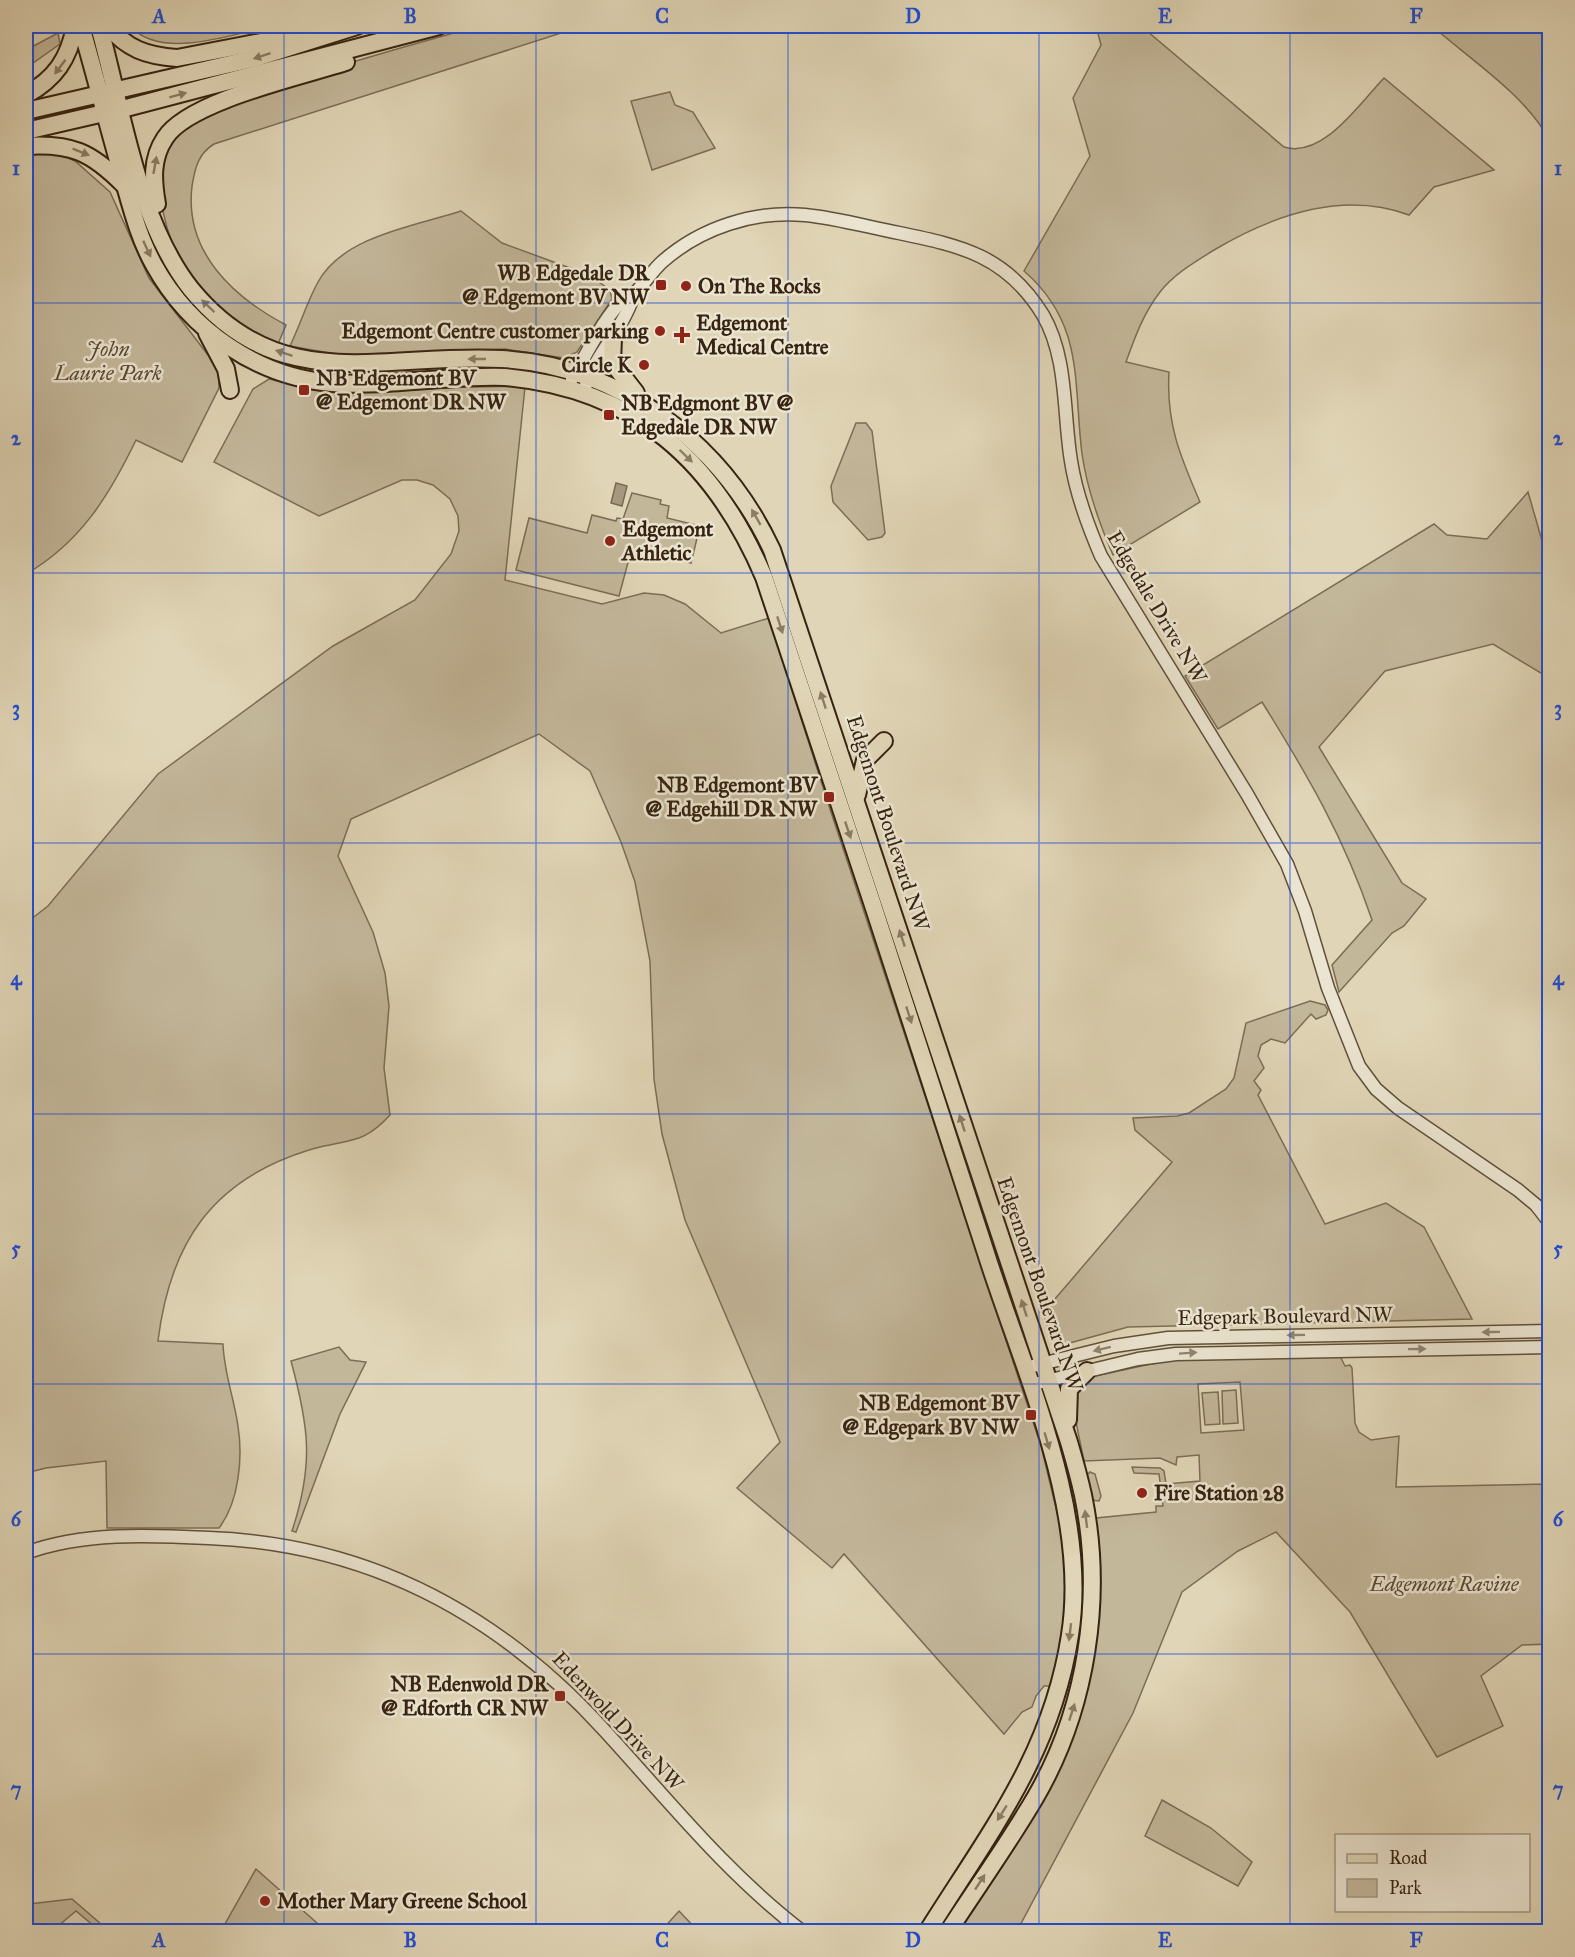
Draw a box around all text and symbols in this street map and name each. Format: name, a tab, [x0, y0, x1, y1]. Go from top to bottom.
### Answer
text: A	[150, 4, 166, 28]
text: B	[403, 4, 417, 28]
text: C	[655, 4, 669, 28]
text: D	[905, 4, 921, 28]
text: E	[1158, 4, 1173, 28]
text: F	[1409, 4, 1423, 28]
one-way arrow	[253, 52, 271, 61]
one-way arrow	[53, 59, 66, 75]
one-way arrow	[169, 90, 187, 99]
one-way arrow	[72, 148, 90, 157]
text: 1	[12, 156, 20, 180]
one-way arrow	[151, 156, 160, 175]
text: 1	[1554, 156, 1562, 180]
one-way arrow	[142, 241, 151, 258]
place label: WB Edgedale DR @ Edgemont BV NW	[462, 260, 650, 310]
place label: On The Rocks	[698, 273, 821, 299]
marker: WB Edgedale DR @ Edgemont BV NW	[654, 278, 668, 292]
marker: On The Rocks	[679, 279, 693, 293]
one-way arrow	[202, 300, 216, 314]
place label: Edgemont Medical Centre	[696, 310, 829, 360]
place label: Edgemont Centre customer parking	[341, 318, 649, 344]
marker: Edgemont Centre customer parking	[653, 324, 667, 338]
marker: Edgemont Medical Centre	[673, 326, 691, 344]
park label: John Laurie Park	[53, 336, 162, 386]
one-way arrow	[275, 348, 293, 357]
place label: Circle K	[561, 352, 633, 378]
one-way arrow	[468, 354, 487, 364]
marker: Circle K	[637, 358, 651, 372]
place label: NB Edgemont BV @ Edgemont DR NW	[316, 365, 507, 415]
marker: NB Edgemont BV @ Edgemont DR NW	[297, 383, 311, 397]
place label: NB Edgmont BV @ Edgedale DR NW	[621, 390, 794, 440]
marker: NB Edgmont BV @ Edgedale DR NW	[602, 408, 616, 422]
text: 2	[11, 426, 22, 450]
text: 2	[1553, 426, 1564, 450]
one-way arrow	[679, 449, 693, 463]
one-way arrow	[751, 508, 761, 525]
place label: Edgemont Athletic	[620, 516, 714, 566]
street label: Edgedale Drive NW	[1101, 526, 1213, 689]
marker: Edgemont Athletic	[603, 534, 617, 548]
one-way arrow	[776, 616, 785, 634]
one-way arrow	[818, 691, 828, 709]
text: 3	[12, 696, 20, 721]
text: 3	[1554, 696, 1562, 721]
street label: Edgemont Boulevard NW	[841, 712, 935, 935]
place label: NB Edgemont BV @ Edgehill DR NW	[646, 772, 818, 822]
marker: NB Edgemont BV @ Edgehill DR NW	[822, 790, 836, 804]
one-way arrow	[843, 821, 853, 839]
one-way arrow	[897, 929, 906, 947]
text: 4	[10, 966, 22, 991]
text: 4	[1552, 966, 1564, 991]
one-way arrow	[905, 1006, 915, 1024]
one-way arrow	[957, 1114, 967, 1132]
street label: Edgemont Boulevard NW	[991, 1173, 1089, 1396]
text: 5	[11, 1236, 21, 1260]
text: 5	[1553, 1236, 1563, 1260]
one-way arrow	[1019, 1299, 1029, 1317]
street label: Edgepark Boulevard NW	[1177, 1301, 1394, 1331]
one-way arrow	[1482, 1328, 1501, 1337]
one-way arrow	[1287, 1331, 1306, 1340]
one-way arrow	[1093, 1344, 1111, 1354]
one-way arrow	[1408, 1344, 1427, 1354]
one-way arrow	[1178, 1348, 1197, 1358]
place label: NB Edgemont BV @ Edgepark BV NW	[842, 1390, 1020, 1440]
marker: NB Edgemont BV @ Edgepark BV NW	[1024, 1408, 1038, 1422]
one-way arrow	[1043, 1432, 1052, 1450]
place label: Fire Station 28	[1154, 1480, 1284, 1506]
marker: Fire Station 28	[1135, 1486, 1149, 1500]
text: 6	[11, 1507, 23, 1531]
text: 6	[1553, 1507, 1565, 1531]
one-way arrow	[1081, 1509, 1091, 1528]
park label: Edgemont Ravine	[1369, 1571, 1520, 1597]
one-way arrow	[1066, 1623, 1075, 1642]
street label: Edenwold Drive NW	[547, 1646, 690, 1797]
place label: NB Edenwold DR @ Edforth CR NW	[381, 1671, 549, 1721]
marker: NB Edenwold DR @ Edforth CR NW	[553, 1689, 567, 1703]
one-way arrow	[1068, 1703, 1077, 1721]
text: 7	[11, 1777, 22, 1801]
text: 7	[1553, 1777, 1564, 1801]
one-way arrow	[997, 1805, 1008, 1821]
legend	[1335, 1834, 1530, 1912]
text: Road	[1389, 1847, 1427, 1869]
one-way arrow	[974, 1874, 985, 1891]
text: Park	[1389, 1877, 1422, 1899]
place label: Mother Mary Greene School	[277, 1888, 528, 1914]
marker: Mother Mary Greene School	[258, 1894, 272, 1908]
text: A	[150, 1928, 166, 1952]
text: B	[403, 1928, 417, 1952]
text: C	[655, 1928, 669, 1952]
text: D	[905, 1928, 921, 1952]
text: E	[1158, 1928, 1173, 1952]
text: F	[1409, 1928, 1423, 1952]

